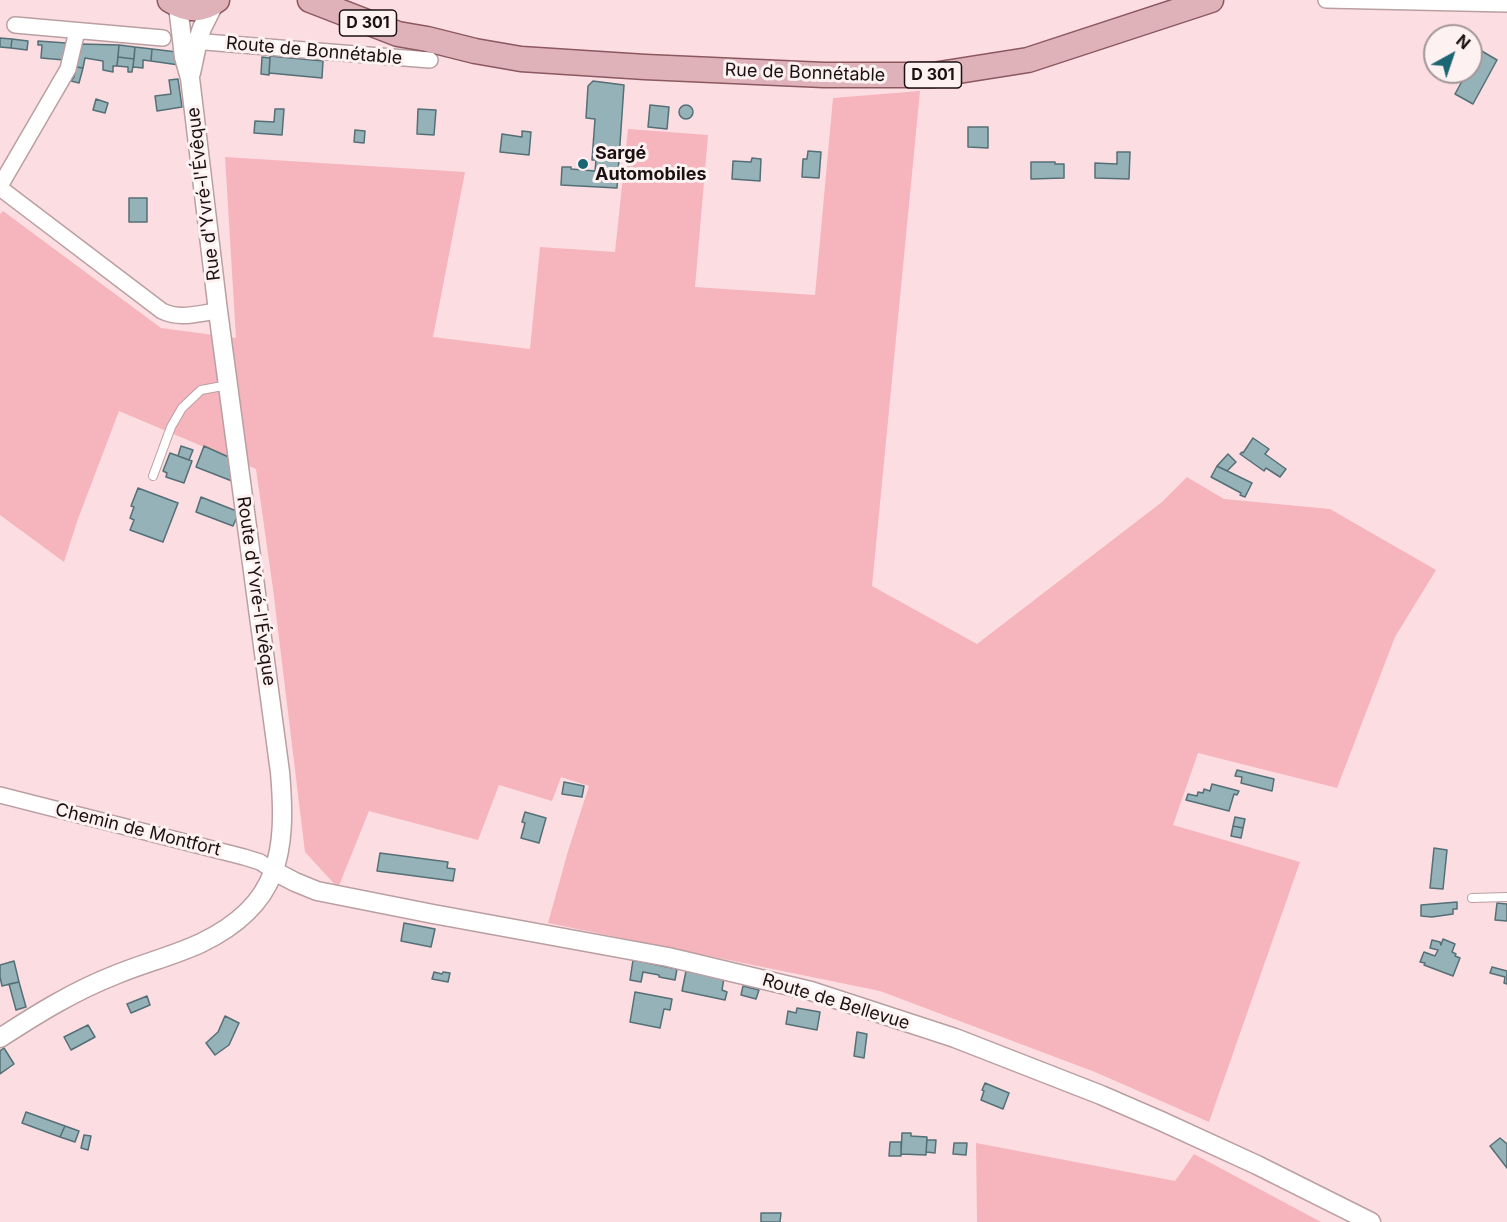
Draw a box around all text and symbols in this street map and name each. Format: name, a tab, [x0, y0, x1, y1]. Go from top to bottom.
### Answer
road number: D 301	[340, 10, 397, 36]
north arrow	[1423, 24, 1483, 84]
text: N	[1452, 30, 1474, 53]
street label: Route de Bonnétable	[225, 33, 403, 69]
street label: Rue de Bonnétable	[724, 59, 886, 87]
road number: D 301	[904, 62, 962, 88]
street label: Rue d'Yvré-l'Évêque	[183, 106, 225, 282]
place label: Sargé Automobiles	[595, 143, 706, 186]
marker: Sargé Automobiles	[576, 157, 590, 171]
street label: Route d'Yvré-l'Évêque	[232, 495, 280, 687]
street label: Chemin de Montfort	[53, 799, 223, 861]
street label: Route de Bellevue	[760, 969, 912, 1035]

